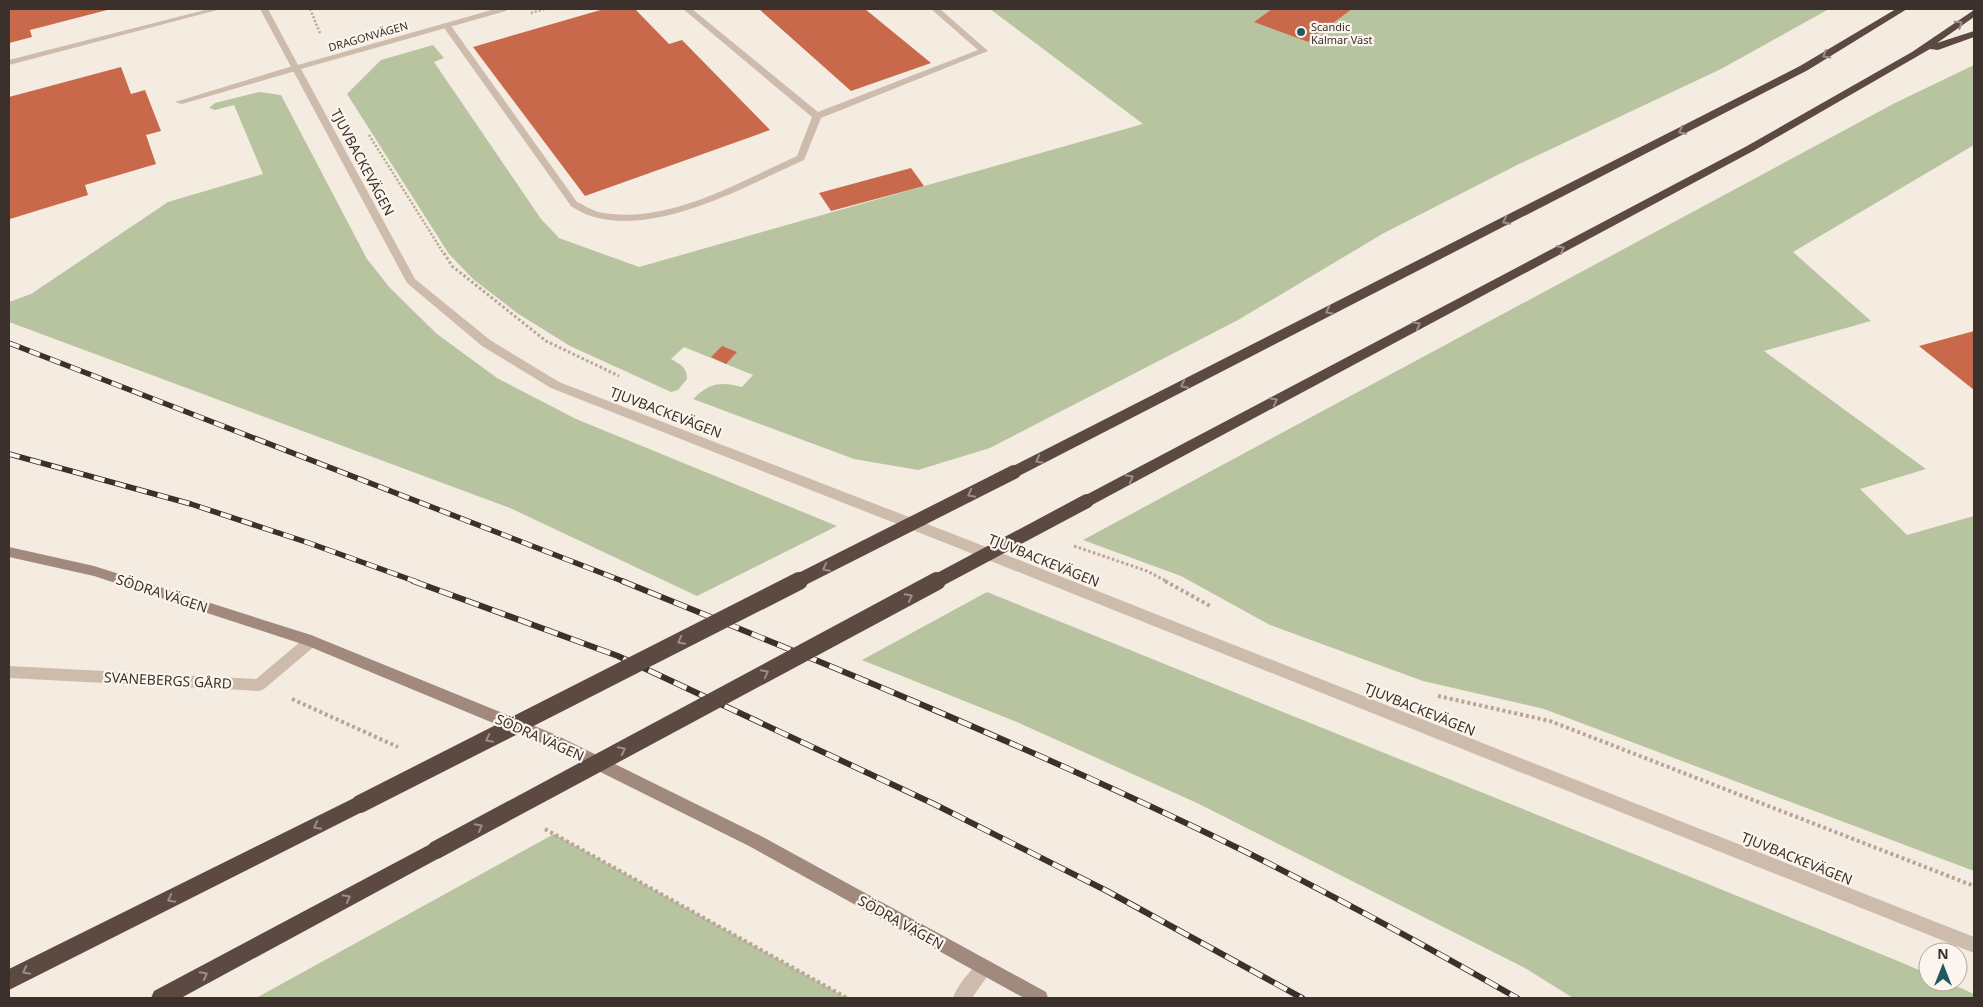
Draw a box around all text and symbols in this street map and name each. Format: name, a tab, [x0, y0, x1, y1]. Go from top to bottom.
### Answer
street label: DRAGONVÄGEN	[326, 17, 410, 55]
place label: Scandic Kalmar Väst	[1311, 19, 1372, 47]
one-way arrow	[1953, 21, 1963, 30]
marker: Scandic Kalmar Väst	[1295, 26, 1307, 38]
one-way arrow	[1823, 49, 1832, 59]
street label: TJUVBACKEVÄGEN	[327, 105, 399, 219]
one-way arrow	[1678, 125, 1687, 135]
one-way arrow	[1502, 215, 1511, 225]
one-way arrow	[1555, 245, 1564, 255]
one-way arrow	[1325, 305, 1334, 315]
one-way arrow	[1412, 321, 1421, 331]
one-way arrow	[1180, 379, 1189, 389]
street label: TJUVBACKEVÄGEN	[607, 382, 725, 442]
one-way arrow	[1268, 397, 1277, 407]
one-way arrow	[1036, 454, 1045, 464]
one-way arrow	[1125, 474, 1134, 484]
one-way arrow	[967, 488, 976, 498]
street label: TJUVBACKEVÄGEN	[986, 529, 1102, 591]
one-way arrow	[822, 562, 831, 572]
street label: SÖDRA VÄGEN	[114, 569, 210, 617]
one-way arrow	[903, 593, 912, 603]
one-way arrow	[677, 635, 686, 645]
street label: SVANEBERGS GÅRD	[104, 667, 232, 693]
one-way arrow	[760, 670, 769, 680]
street label: TJUVBACKEVÄGEN	[1362, 678, 1478, 740]
street label: SÖDRA VÄGEN	[493, 709, 587, 765]
one-way arrow	[486, 733, 495, 743]
one-way arrow	[617, 747, 626, 757]
one-way arrow	[313, 820, 322, 830]
one-way arrow	[474, 823, 483, 833]
street label: TJUVBACKEVÄGEN	[1739, 827, 1855, 889]
street label: SÖDRA VÄGEN	[855, 891, 947, 953]
one-way arrow	[167, 893, 176, 903]
one-way arrow	[342, 894, 351, 904]
north arrow	[1918, 942, 1968, 992]
text: N	[1937, 944, 1949, 963]
one-way arrow	[22, 965, 31, 975]
one-way arrow	[199, 971, 208, 981]

